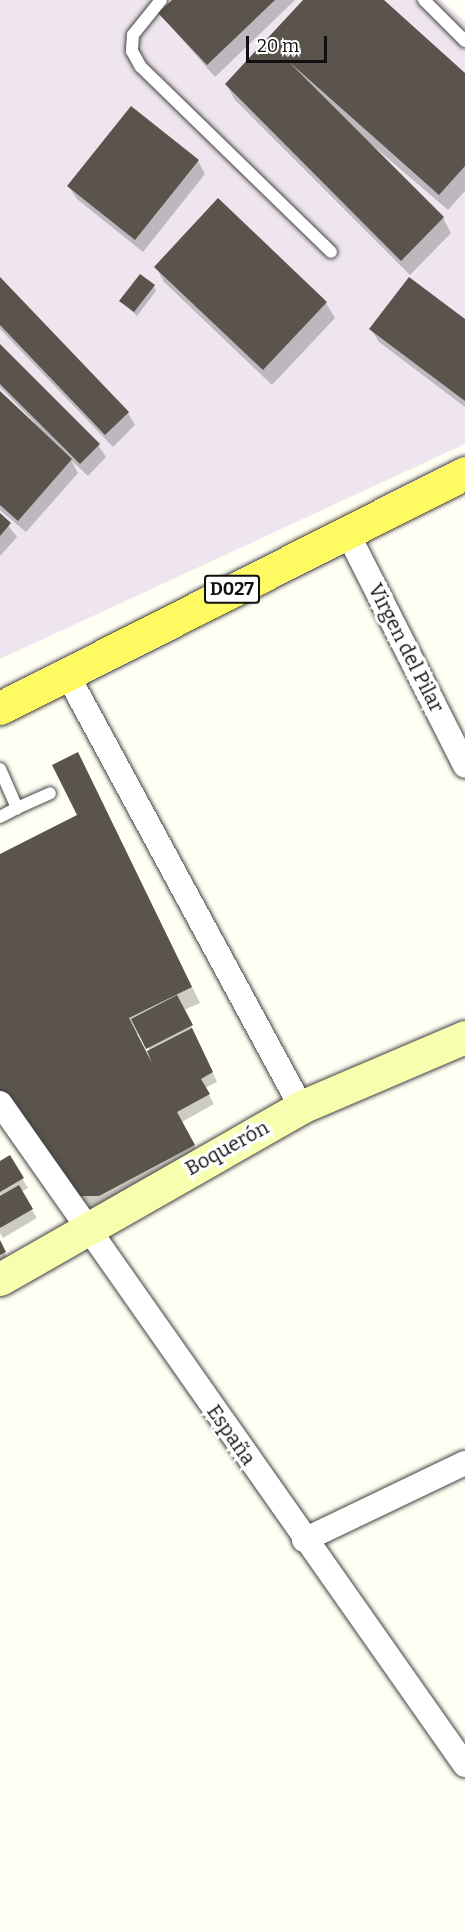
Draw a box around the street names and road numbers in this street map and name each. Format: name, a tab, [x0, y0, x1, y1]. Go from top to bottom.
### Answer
road number: D027	[204, 574, 260, 604]
street label: Virgen del Pilar	[363, 580, 449, 716]
street label: Boquerón	[181, 1115, 273, 1181]
street label: España	[202, 1400, 260, 1470]

